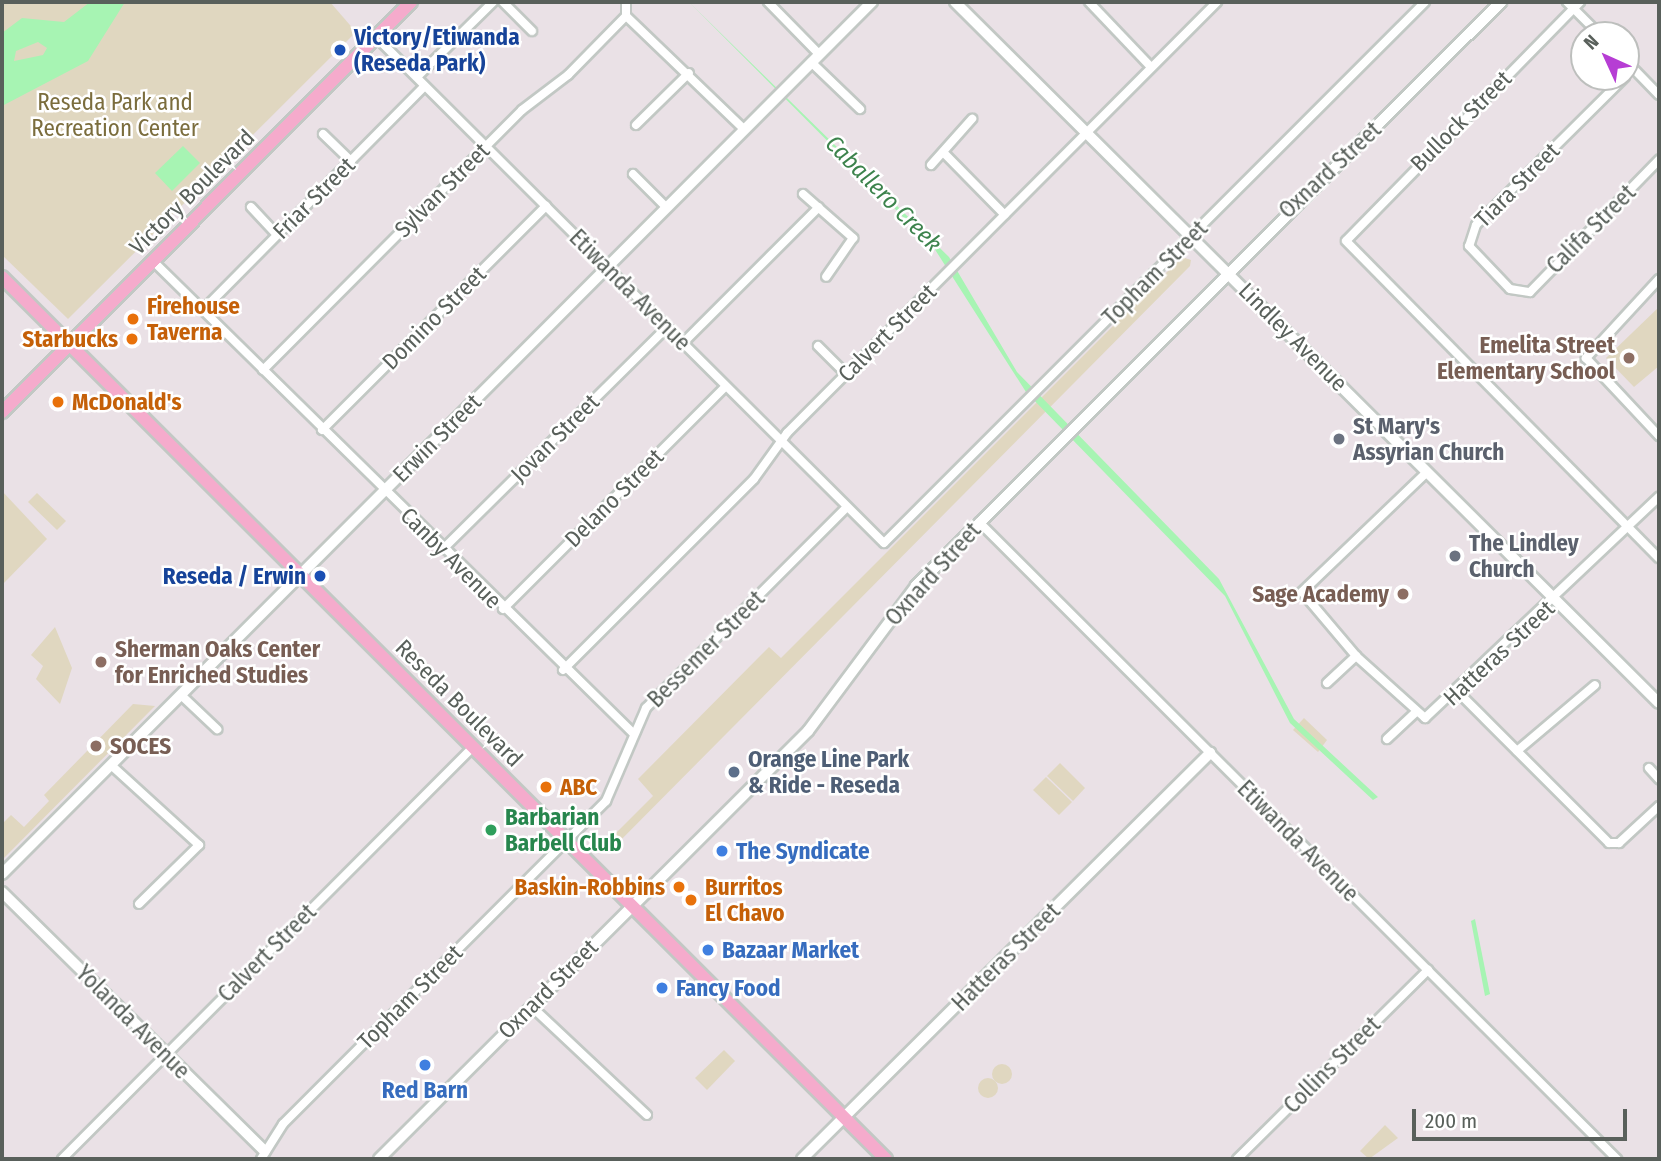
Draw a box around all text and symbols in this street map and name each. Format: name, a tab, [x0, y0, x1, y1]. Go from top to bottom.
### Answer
north arrow	[1570, 21, 1640, 91]
place label: Victory/Etiwanda (Reseda Park)	[354, 23, 520, 77]
text: N	[1579, 30, 1603, 54]
marker: Victory/Etiwanda (Reseda Park)	[332, 42, 348, 58]
street label: Bullock Street	[1405, 65, 1517, 177]
park label: Reseda Park and Recreation Center	[31, 88, 199, 142]
street label: Oxnard Street	[1273, 116, 1387, 224]
street label: Victory Boulevard	[124, 124, 260, 260]
water label: Caballero Creek	[819, 130, 947, 258]
street label: Sylvan Street	[389, 137, 495, 243]
street label: Tiara Street	[1469, 137, 1565, 233]
street label: Friar Street	[267, 151, 361, 245]
street label: Califa Street	[1541, 179, 1641, 279]
street label: Topham Street	[1097, 215, 1213, 331]
street label: Etiwanda Avenue	[564, 224, 696, 356]
street label: Domino Street	[376, 260, 492, 376]
street label: Lindley Avenue	[1233, 277, 1353, 397]
street label: Calvert Street	[832, 278, 942, 388]
place label: Firehouse Taverna	[147, 292, 240, 346]
marker: Firehouse Taverna	[125, 311, 141, 327]
place label: Starbucks	[22, 325, 118, 353]
marker: Starbucks	[124, 331, 140, 347]
place label: Emelita Street Elementary School	[1437, 331, 1615, 385]
marker: Emelita Street Elementary School	[1621, 350, 1637, 366]
place label: McDonald's	[72, 388, 182, 416]
street label: Erwin Street	[387, 388, 487, 488]
street label: Jovan Street	[505, 388, 605, 488]
marker: McDonald's	[50, 394, 66, 410]
place label: St Mary's Assyrian Church	[1353, 412, 1504, 466]
marker: St Mary's Assyrian Church	[1331, 431, 1347, 447]
street label: Delano Street	[559, 443, 669, 553]
street label: Canby Avenue	[395, 502, 507, 614]
street label: Oxnard Street	[879, 517, 987, 631]
place label: The Lindley Church	[1469, 529, 1579, 583]
marker: The Lindley Church	[1447, 548, 1463, 564]
place label: Reseda / Erwin	[163, 562, 306, 590]
marker: Reseda / Erwin	[312, 568, 328, 584]
place label: Sage Academy	[1252, 580, 1389, 608]
street label: Bessemer Street	[642, 585, 770, 713]
marker: Sage Academy	[1395, 586, 1411, 602]
street label: Hatteras Street	[1438, 595, 1560, 711]
street label: Reseda Boulevard	[390, 634, 528, 772]
place label: Sherman Oaks Center for Enriched Studies	[115, 635, 320, 689]
marker: Sherman Oaks Center for Enriched Studies	[93, 654, 109, 670]
place label: SOCES	[110, 732, 171, 760]
marker: SOCES	[88, 738, 104, 754]
place label: Orange Line Park & Ride - Reseda	[748, 745, 909, 799]
marker: Orange Line Park & Ride - Reseda	[726, 764, 742, 780]
place label: ABC	[560, 773, 597, 801]
street label: Etiwanda Avenue	[1232, 775, 1364, 907]
marker: ABC	[538, 779, 554, 795]
place label: Barbarian Barbell Club	[505, 803, 622, 857]
marker: Barbarian Barbell Club	[483, 822, 499, 838]
place label: The Syndicate	[736, 837, 870, 865]
marker: The Syndicate	[714, 843, 730, 859]
place label: Baskin-Robbins	[514, 873, 665, 901]
place label: Burritos El Chavo	[705, 873, 785, 927]
marker: Baskin-Robbins	[671, 879, 687, 895]
marker: Burritos El Chavo	[683, 892, 699, 908]
street label: Hatteras Street	[946, 897, 1066, 1017]
street label: Calvert Street	[212, 898, 322, 1008]
street label: Oxnard Street	[493, 934, 603, 1044]
place label: Bazaar Market	[722, 936, 859, 964]
street label: Topham Street	[352, 939, 468, 1055]
marker: Bazaar Market	[700, 942, 716, 958]
street label: Yolanda Avenue	[70, 959, 196, 1085]
place label: Fancy Food	[676, 974, 780, 1002]
marker: Fancy Food	[654, 980, 670, 996]
street label: Collins Street	[1278, 1011, 1386, 1119]
marker: Red Barn	[417, 1057, 433, 1073]
place label: Red Barn	[382, 1076, 468, 1104]
scale bar	[1416, 1094, 1631, 1138]
text: 200 m	[1425, 1108, 1477, 1134]

